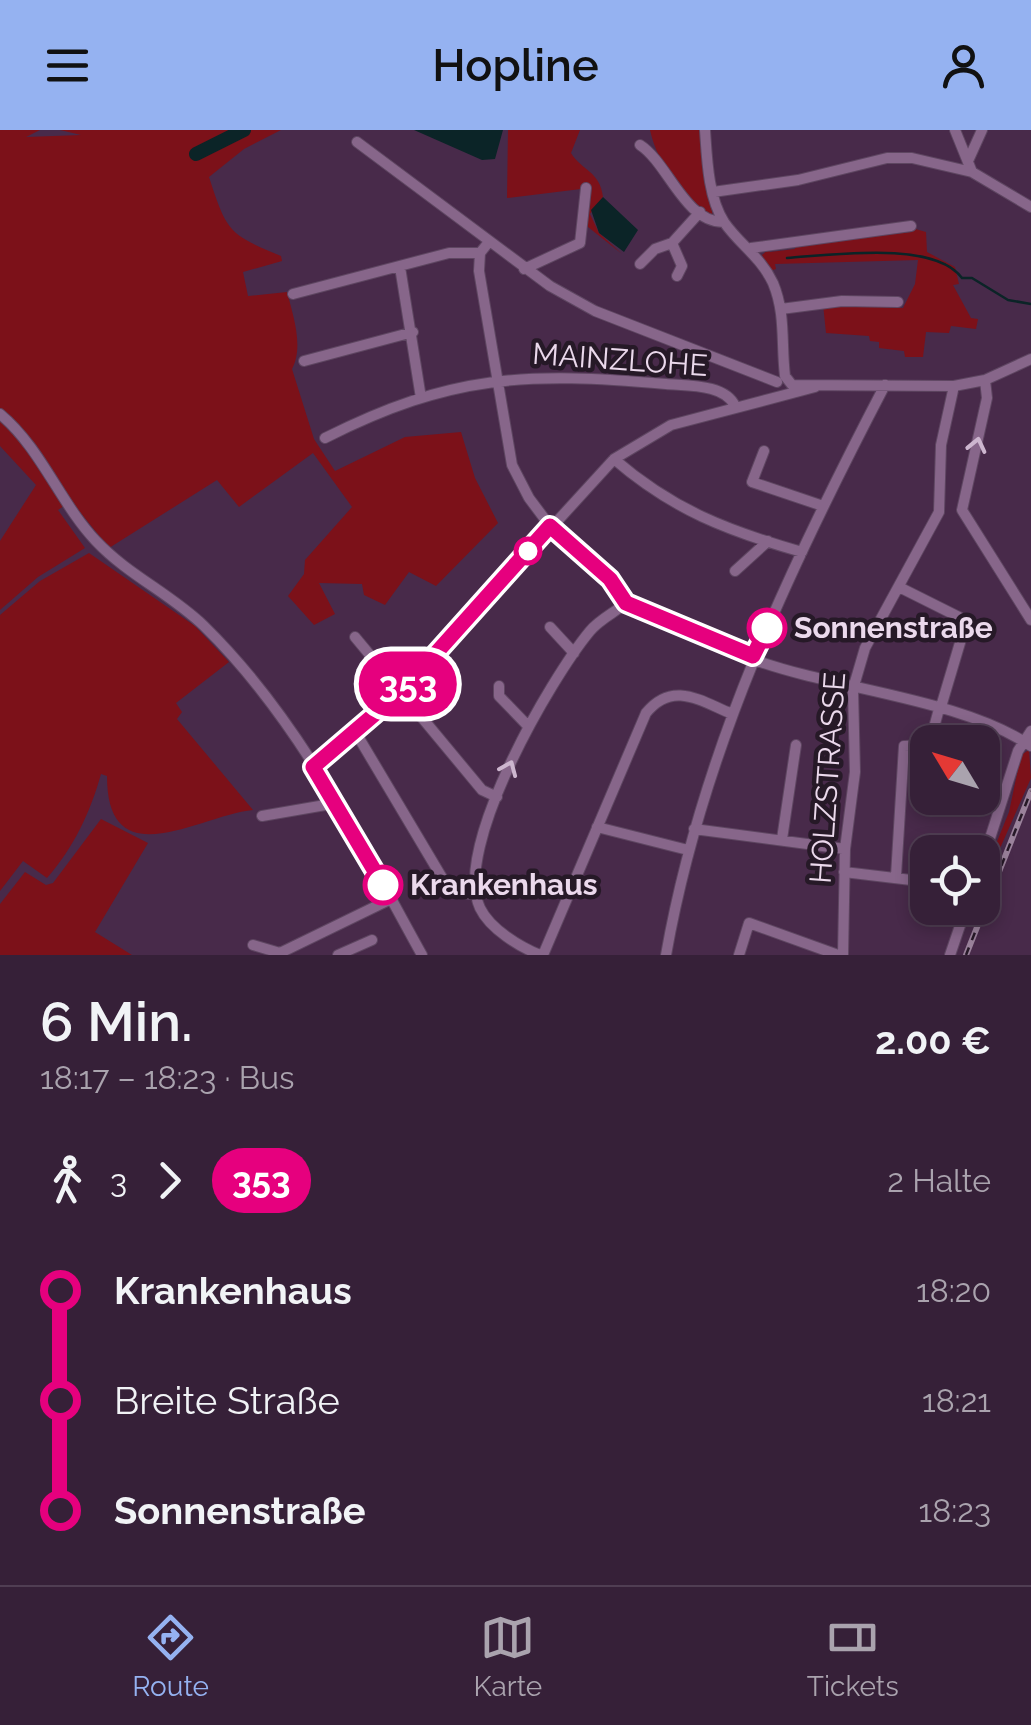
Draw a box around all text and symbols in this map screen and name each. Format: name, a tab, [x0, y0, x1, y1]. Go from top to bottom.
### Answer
icon: menu	[40, 38, 95, 93]
icon: person	[936, 38, 991, 93]
text: Hopline	[432, 39, 599, 92]
street label: MAINZLOHE	[531, 336, 709, 383]
one-way arrow	[965, 437, 986, 454]
unlabelled marker	[515, 538, 541, 564]
marker: Sonnenstraße	[748, 609, 786, 647]
place label: Sonnenstraße	[794, 610, 993, 645]
line badge: 353	[350, 652, 466, 716]
text: 353	[379, 664, 437, 705]
street label: HOLZSTRASSE	[803, 671, 852, 885]
north arrow	[910, 725, 1000, 815]
map controls	[910, 725, 1000, 925]
one-way arrow	[498, 760, 518, 778]
button: locate	[910, 835, 1000, 925]
marker: Krankenhaus	[364, 866, 402, 904]
place label: Krankenhaus	[410, 867, 598, 902]
text: 6 Min.	[40, 989, 193, 1054]
text: 2.00 €	[875, 1018, 991, 1063]
text: 18:17 – 18:23 · Bus	[40, 1059, 295, 1096]
icon: walk	[40, 1153, 95, 1208]
icon: forward	[142, 1153, 197, 1208]
text: 353	[232, 1160, 291, 1201]
text: 3	[110, 1162, 127, 1199]
text: 2 Halte	[887, 1162, 991, 1199]
text: Krankenhaus	[114, 1268, 352, 1313]
text: 18:20	[916, 1272, 991, 1309]
text: Breite Straße	[114, 1378, 340, 1423]
text: 18:21	[922, 1382, 991, 1419]
text: Sonnenstraße	[114, 1488, 366, 1533]
text: 18:23	[919, 1492, 991, 1529]
tab: Route	[132, 1610, 209, 1703]
tab: Karte	[474, 1610, 542, 1703]
tab: Tickets	[807, 1610, 899, 1703]

